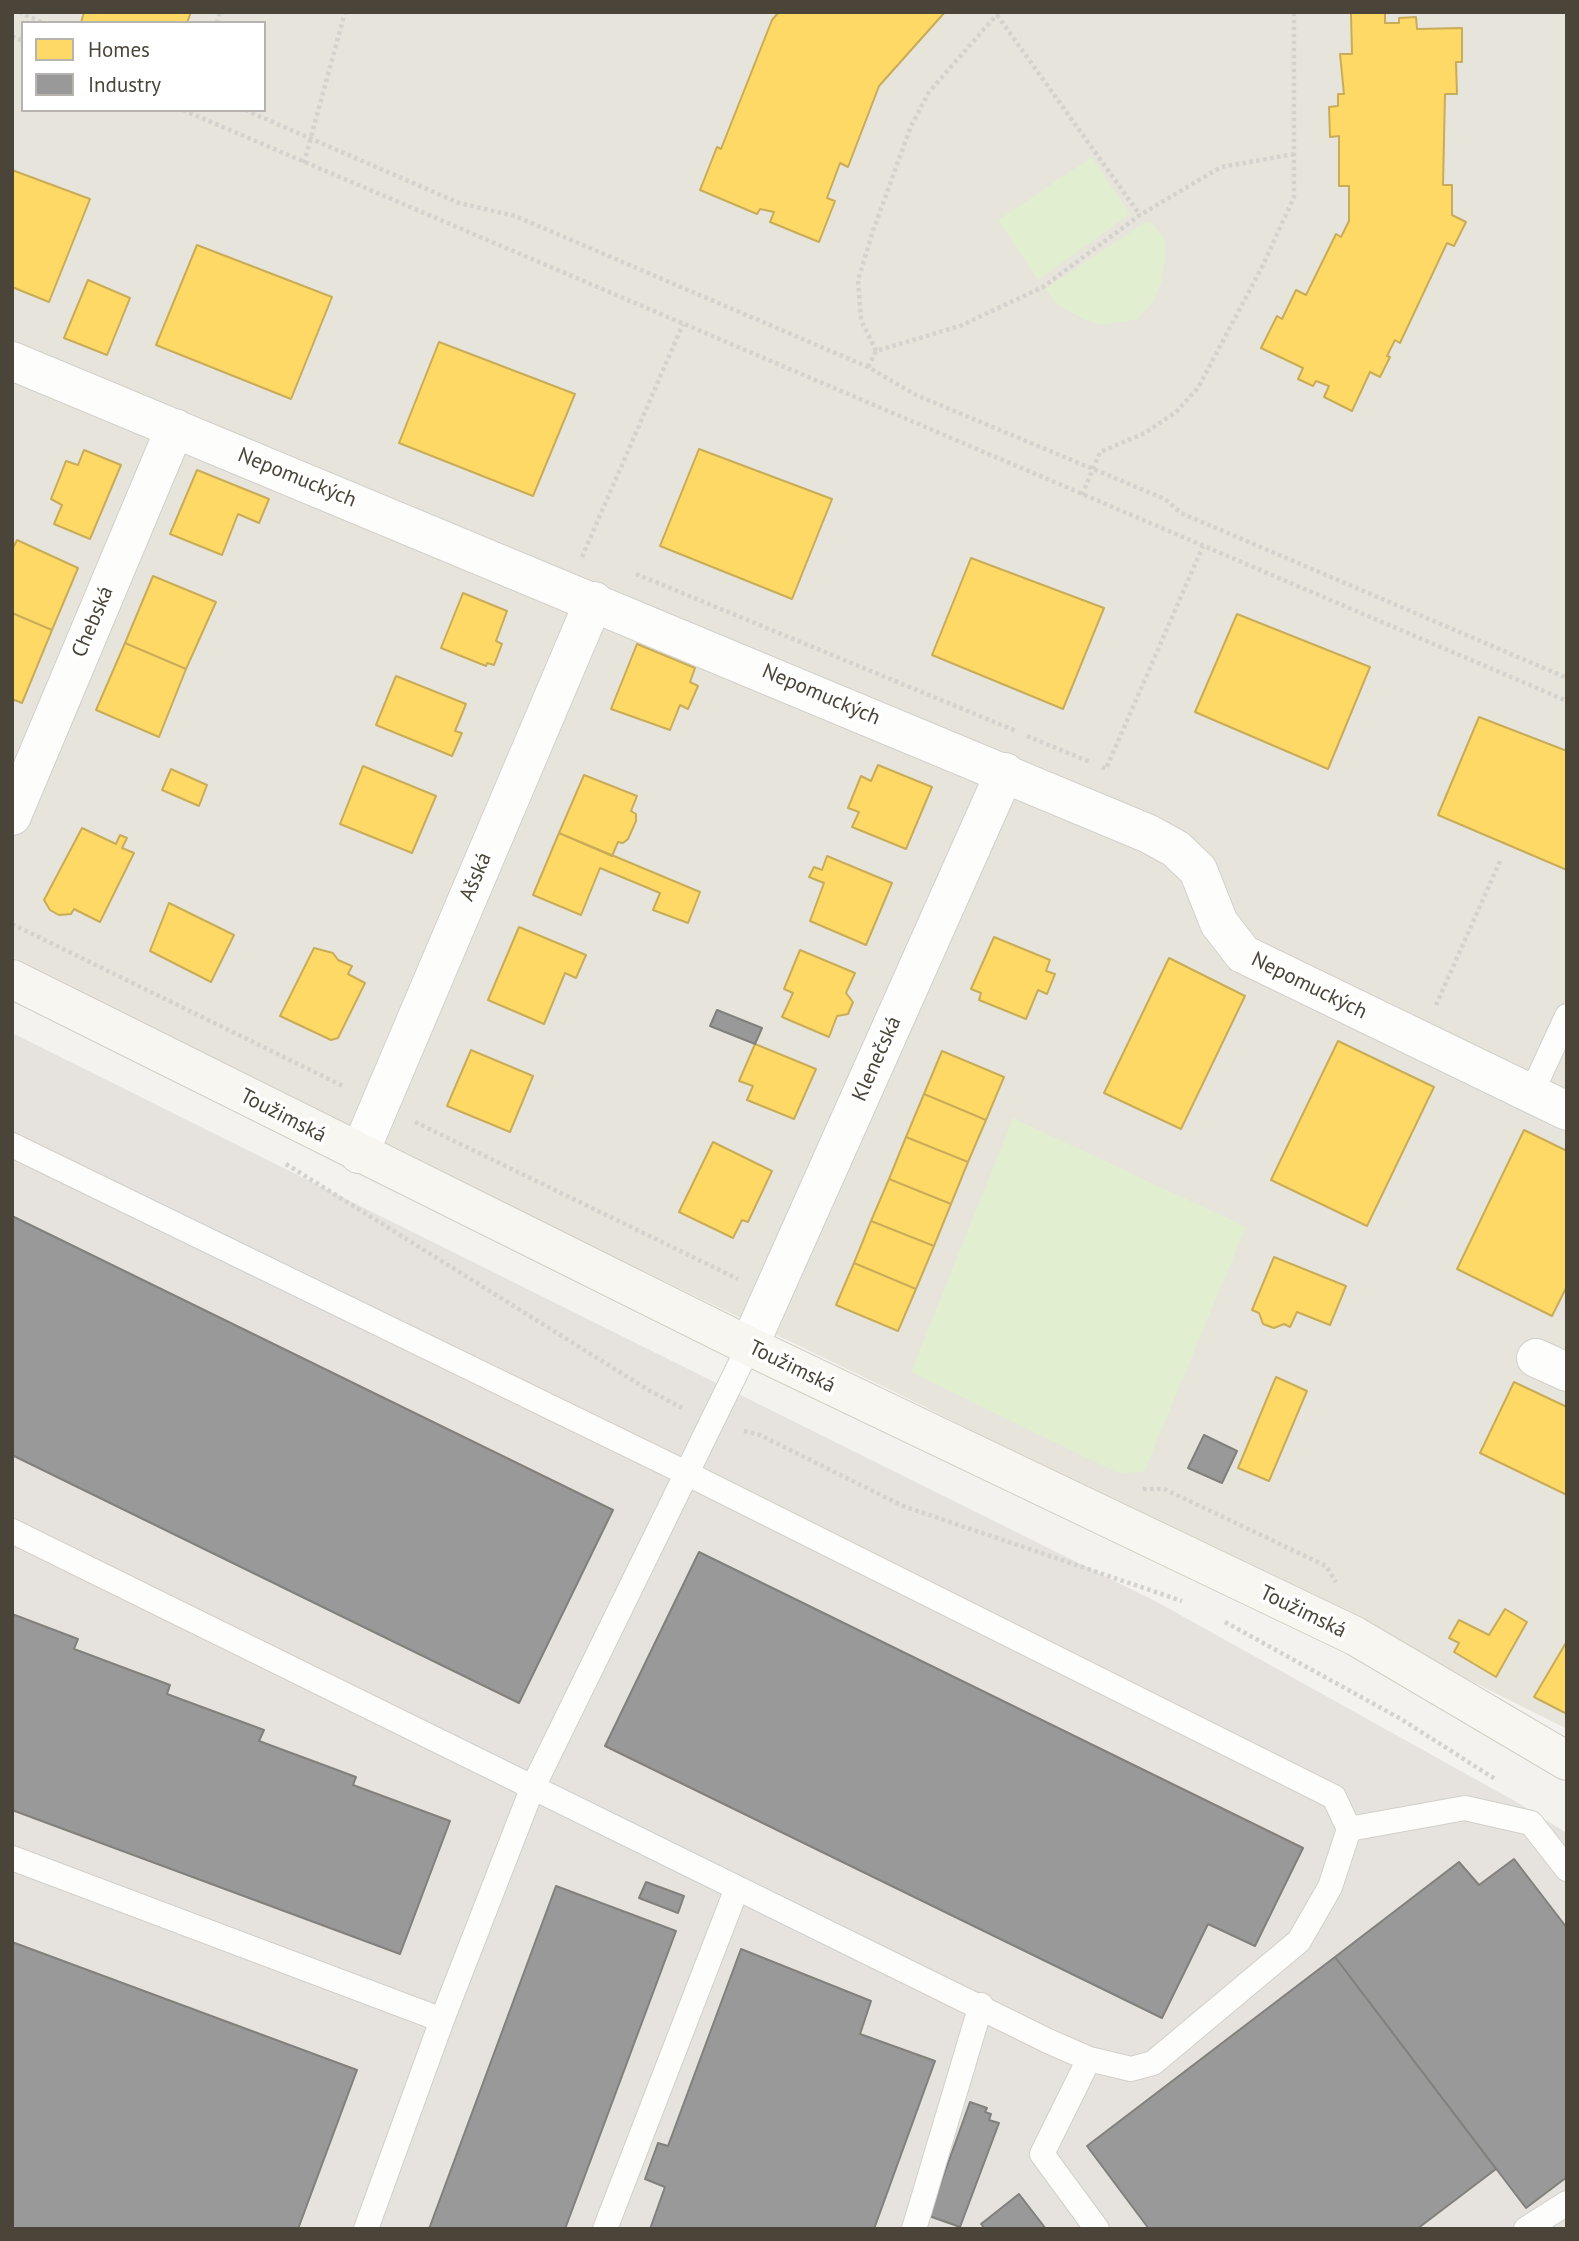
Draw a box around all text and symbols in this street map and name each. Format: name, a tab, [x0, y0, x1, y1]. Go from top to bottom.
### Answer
legend	[21, 21, 266, 112]
text: Homes	[88, 36, 150, 63]
text: Industry	[88, 71, 161, 98]
street label: Nepomuckých	[234, 443, 360, 513]
street label: Chebská	[67, 583, 119, 661]
street label: Nepomuckých	[758, 659, 884, 731]
street label: Ašská	[455, 849, 497, 905]
street label: Nepomuckých	[1247, 947, 1371, 1025]
street label: Klenečská	[847, 1013, 907, 1105]
street label: Toužimská	[236, 1084, 330, 1148]
street label: Toužimská	[745, 1335, 839, 1399]
street label: Toužimská	[1256, 1580, 1350, 1644]

